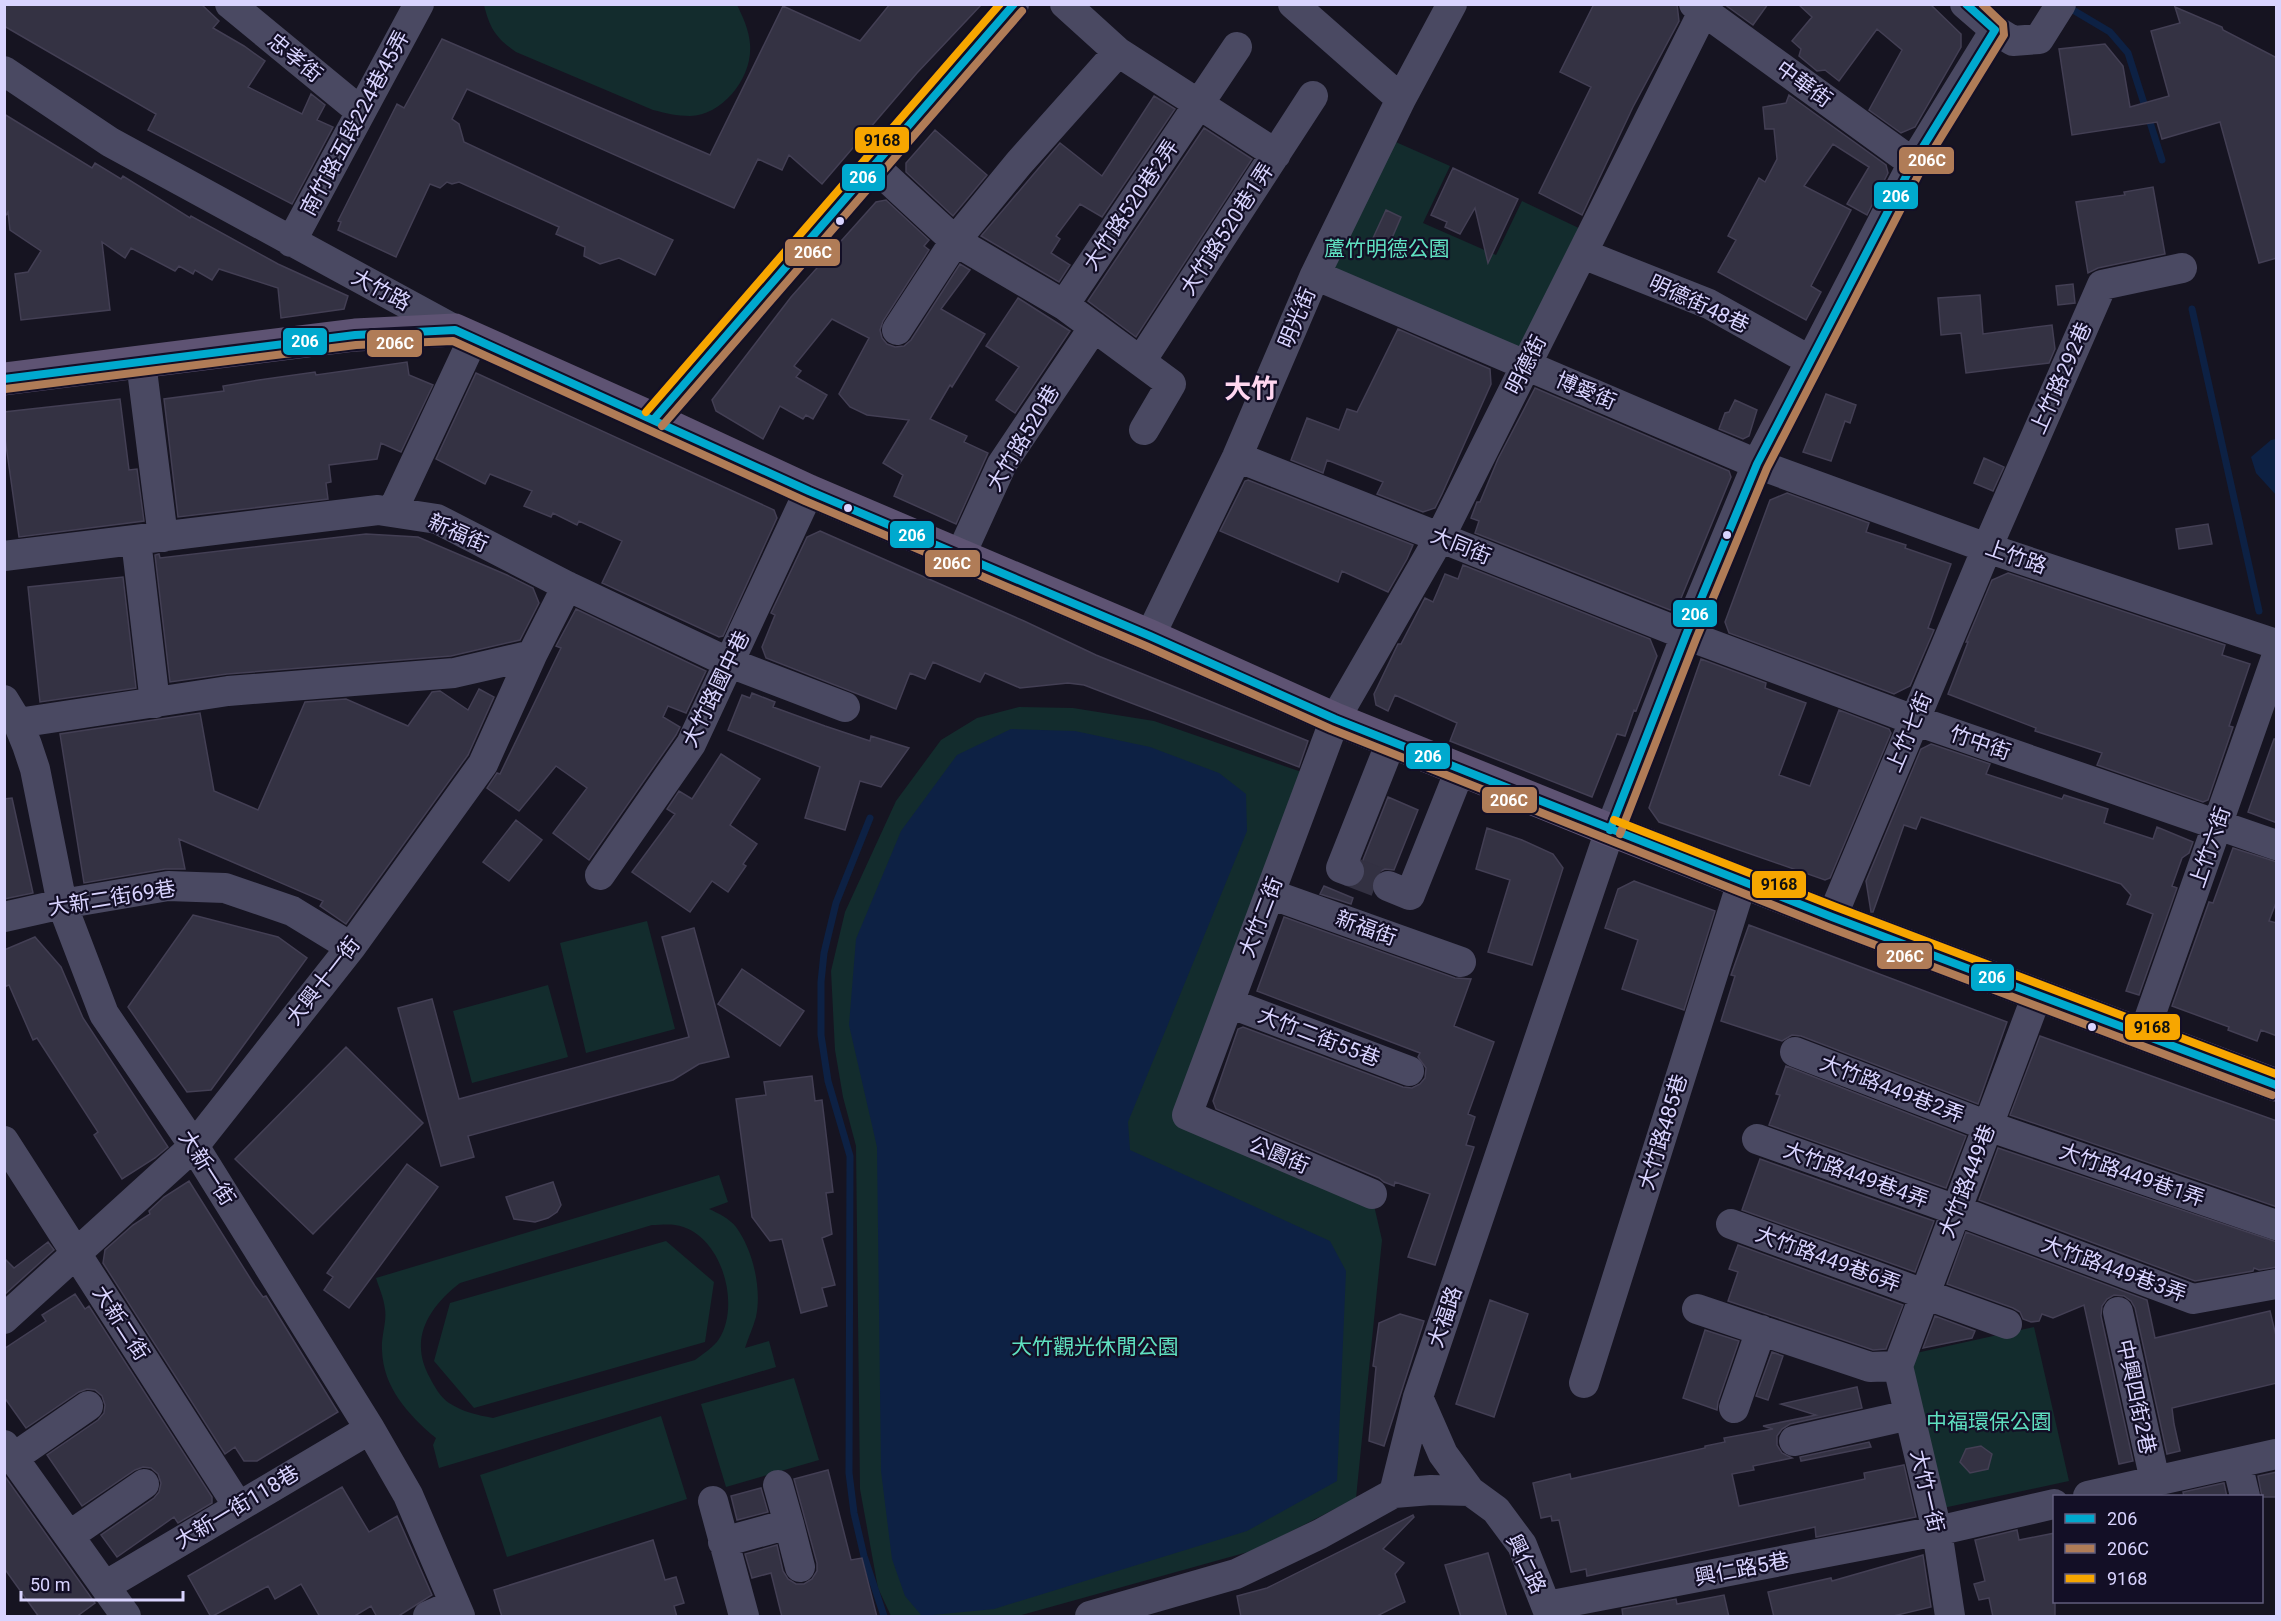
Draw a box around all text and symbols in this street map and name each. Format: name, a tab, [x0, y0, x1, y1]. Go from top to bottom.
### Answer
street label: 南竹路五段224巷45弄	[296, 26, 414, 220]
street label: 忠孝街	[263, 29, 327, 87]
street label: 中華街	[1771, 56, 1837, 112]
line badge: 9168	[854, 126, 910, 154]
text: 9168	[864, 131, 900, 150]
street label: 大竹路520巷2弄	[1078, 135, 1184, 275]
line badge: 206C	[1898, 146, 1955, 175]
text: 206C	[1908, 151, 1946, 170]
street label: 大竹路520巷1弄	[1175, 159, 1279, 299]
line badge: 206	[841, 163, 886, 192]
text: 206	[849, 168, 877, 187]
line badge: 206	[1873, 181, 1919, 210]
text: 206	[1882, 187, 1910, 206]
unlabelled marker	[834, 215, 846, 227]
park label: 蘆竹明德公園	[1324, 237, 1450, 261]
line badge: 206C	[784, 238, 841, 267]
text: 206C	[794, 243, 832, 262]
street label: 大竹路	[348, 265, 414, 315]
street label: 明德街48巷	[1645, 270, 1753, 338]
street label: 明光街	[1274, 284, 1320, 352]
street label: 上竹路292巷	[2026, 319, 2096, 437]
line badge: 206	[282, 327, 328, 356]
line badge: 206C	[366, 329, 423, 358]
street label: 明德街	[1501, 331, 1551, 399]
text: 206	[291, 332, 319, 351]
text: 206C	[376, 334, 414, 353]
street label: 博愛街	[1552, 368, 1620, 414]
district label: 大竹	[1224, 373, 1278, 405]
street label: 大竹路520巷	[982, 381, 1064, 495]
unlabelled marker	[842, 502, 854, 514]
street label: 新福街	[424, 509, 492, 557]
line badge: 206	[889, 520, 935, 549]
street label: 大同街	[1427, 523, 1495, 569]
text: 206	[898, 526, 926, 545]
unlabelled marker	[1721, 529, 1733, 541]
street label: 上竹路	[1982, 535, 2050, 579]
line badge: 206C	[924, 549, 981, 578]
text: 206C	[933, 554, 971, 573]
line badge: 206	[1672, 599, 1718, 628]
text: 206	[1681, 605, 1709, 624]
street label: 大竹路國中巷	[678, 627, 754, 751]
street label: 上竹七街	[1882, 689, 1936, 775]
street label: 竹中街	[1946, 721, 2014, 765]
line badge: 206	[1405, 742, 1451, 770]
text: 206	[1414, 747, 1442, 766]
line badge: 206C	[1481, 786, 1538, 814]
text: 206C	[1490, 791, 1528, 810]
street label: 上竹六街	[2185, 803, 2235, 891]
line badge: 9168	[1751, 870, 1807, 899]
street label: 大竹二街	[1235, 873, 1287, 961]
text: 9168	[1761, 875, 1797, 894]
street label: 大新二街69巷	[47, 876, 177, 920]
street label: 新福街	[1332, 906, 1400, 950]
street label: 大興十一街	[281, 932, 365, 1030]
line badge: 206C	[1876, 942, 1933, 970]
text: 206C	[1886, 947, 1924, 966]
line badge: 206	[1970, 963, 2015, 992]
text: 206	[1978, 968, 2006, 987]
street label: 大竹二街55巷	[1255, 1003, 1383, 1071]
line badge: 9168	[2124, 1013, 2181, 1041]
text: 9168	[2134, 1018, 2170, 1037]
unlabelled marker	[2086, 1021, 2098, 1033]
street label: 大竹路449巷2弄	[1817, 1051, 1967, 1127]
street label: 大竹路485巷	[1634, 1071, 1692, 1193]
street label: 大竹路449巷	[1934, 1121, 2000, 1241]
street label: 大新一街	[174, 1126, 240, 1210]
street label: 公園街	[1245, 1132, 1313, 1178]
street label: 大竹路449巷4弄	[1780, 1138, 1932, 1212]
street label: 大竹路449巷1弄	[2056, 1139, 2208, 1211]
street label: 大竹路449巷6弄	[1752, 1222, 1904, 1296]
street label: 大竹路449巷3弄	[2038, 1232, 2190, 1306]
street label: 大新二街	[88, 1281, 154, 1365]
street label: 大福路	[1423, 1283, 1467, 1351]
park label: 大竹觀光休閒公園	[1011, 1335, 1179, 1359]
street label: 中興四街2巷	[2112, 1337, 2160, 1457]
park label: 中福環保公園	[1926, 1410, 2052, 1434]
street label: 大竹一街	[1906, 1447, 1948, 1535]
street label: 大新一街118巷	[171, 1461, 303, 1553]
legend	[2053, 1495, 2263, 1603]
text: 206	[2107, 1508, 2137, 1529]
street label: 興仁路	[1501, 1530, 1551, 1598]
text: 206C	[2107, 1538, 2149, 1559]
street label: 興仁路5巷	[1693, 1548, 1791, 1590]
scale bar	[21, 1564, 183, 1602]
text: 9168	[2107, 1568, 2147, 1589]
text: 50 m	[30, 1574, 70, 1595]

